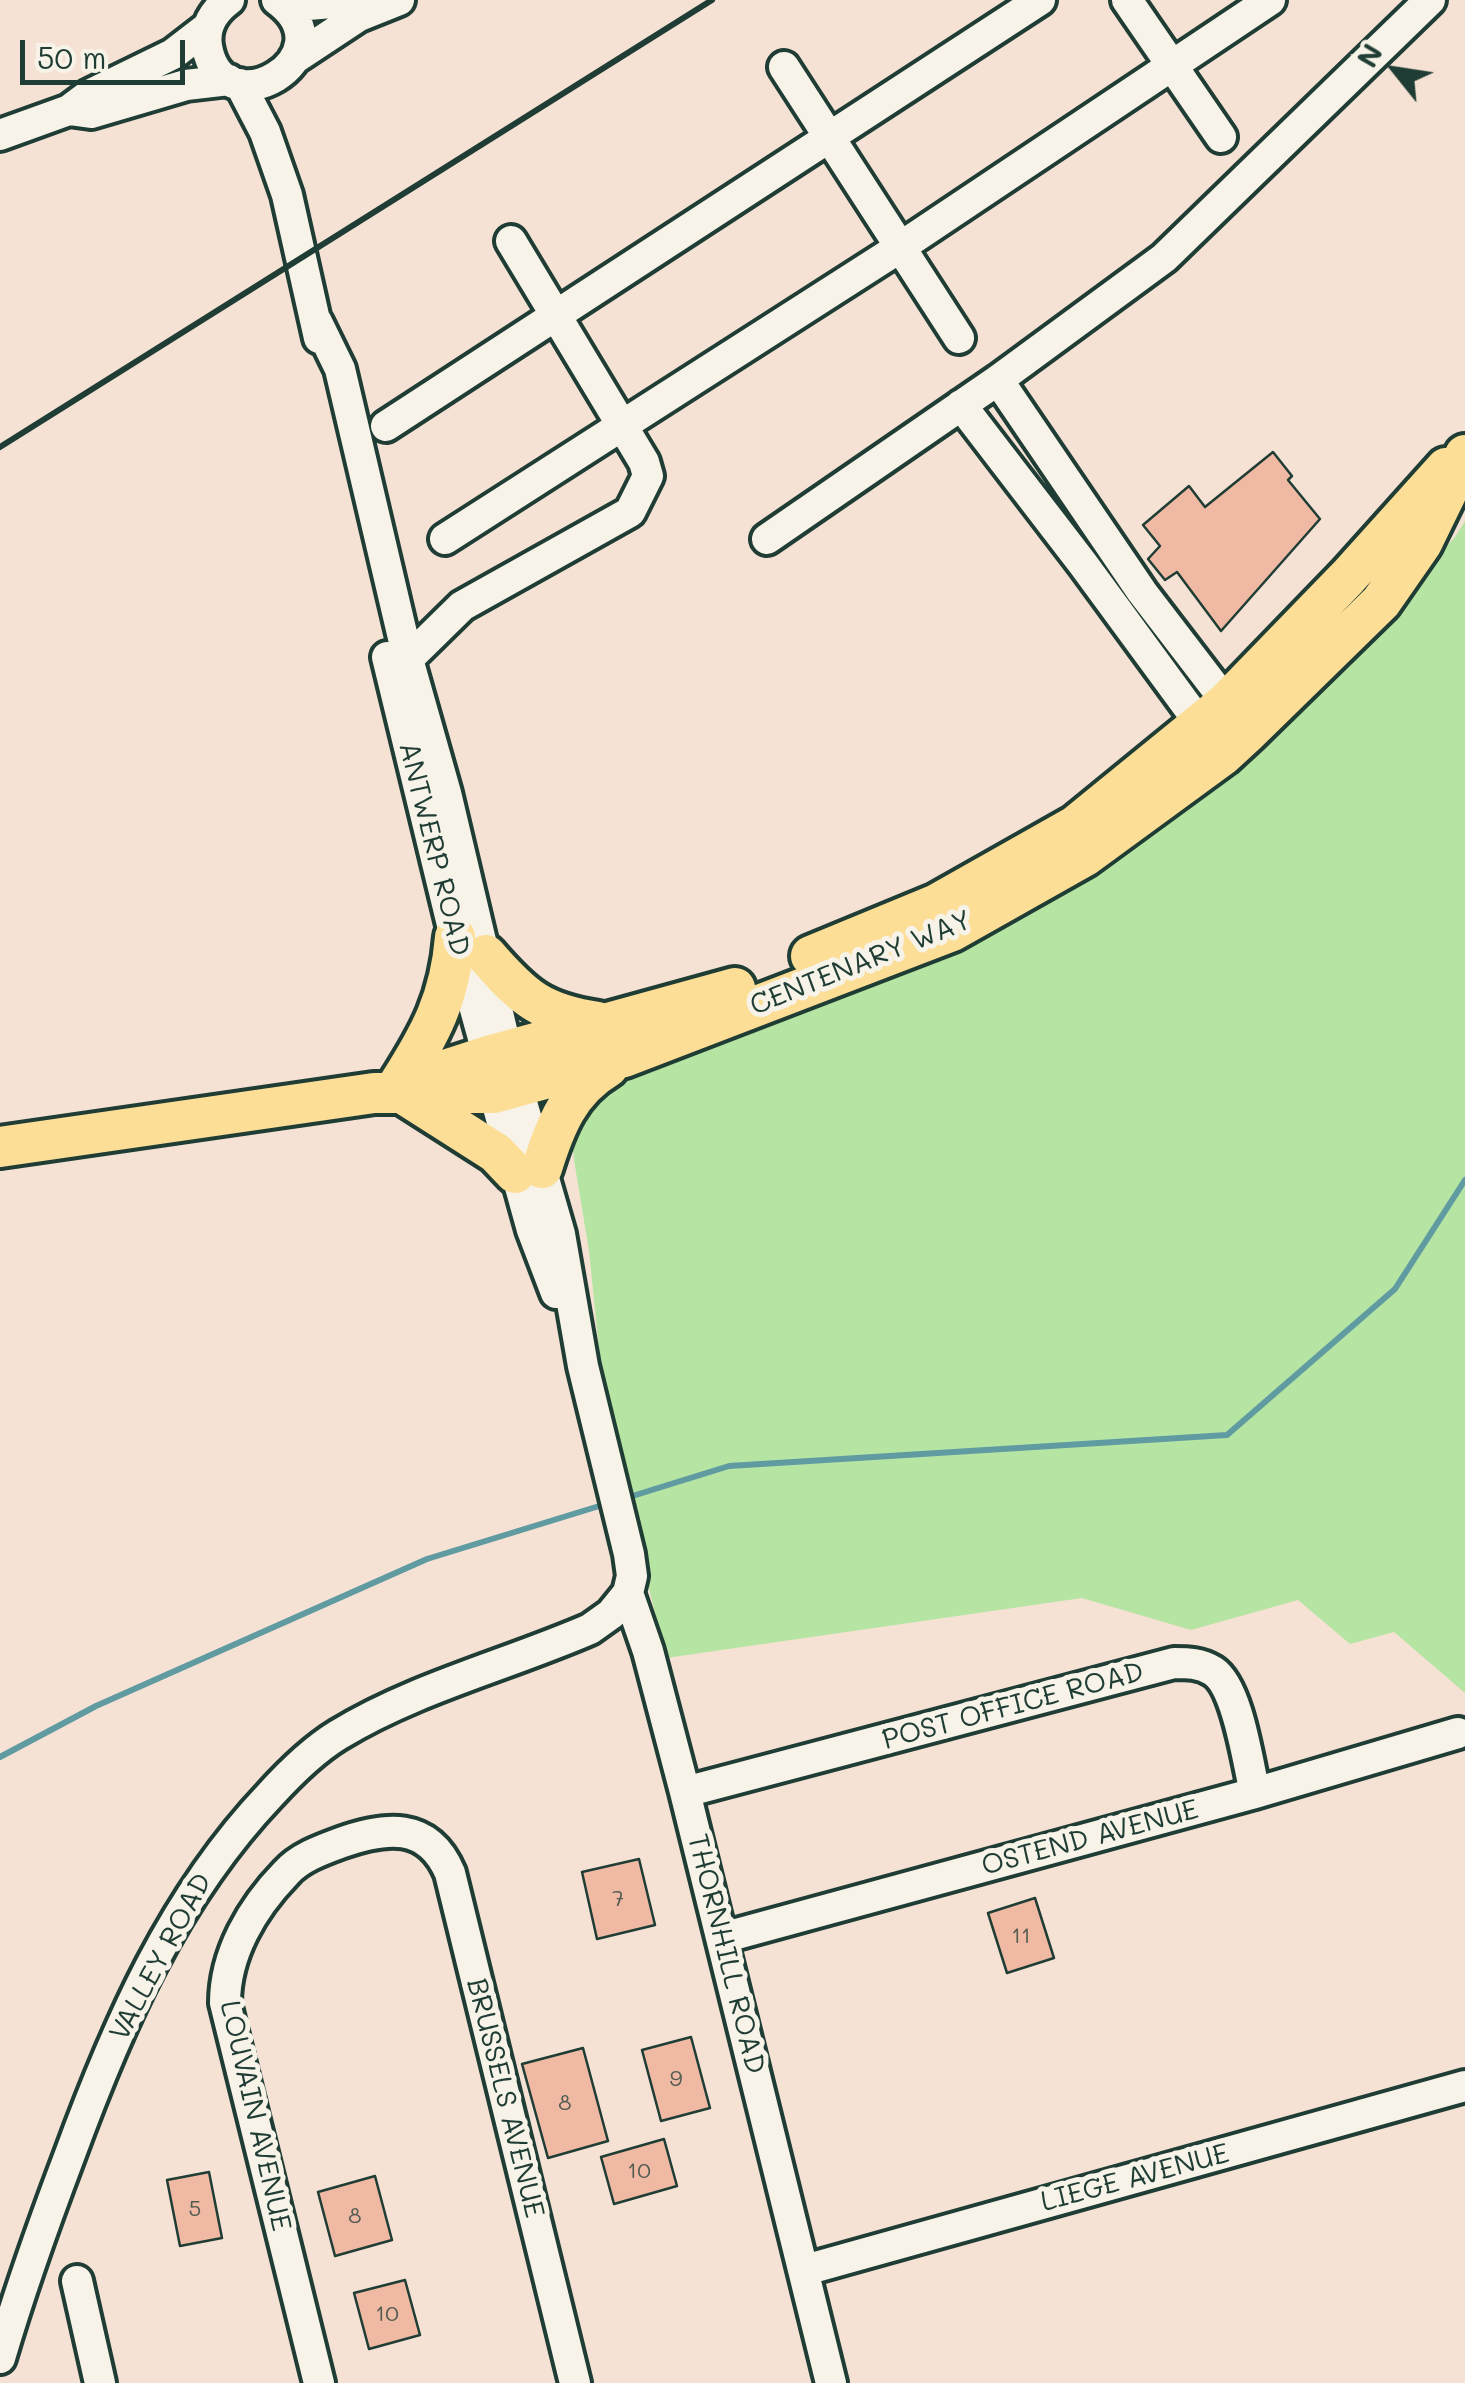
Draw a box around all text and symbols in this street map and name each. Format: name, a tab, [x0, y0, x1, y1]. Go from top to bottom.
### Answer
scale bar	[25, 20, 190, 82]
north arrow	[1345, 20, 1445, 120]
text: 50 m	[37, 37, 107, 77]
text: N	[1348, 37, 1390, 73]
street label: ANTWERP ROAD	[391, 739, 477, 959]
street label: CENTENARY WAY	[745, 903, 977, 1023]
street label: POST OFFICE ROAD	[879, 1655, 1147, 1757]
street label: OSTEND AVENUE	[978, 1793, 1202, 1883]
street label: THORNHILL ROAD	[680, 1831, 772, 2077]
street label: VALLEY ROAD	[103, 1868, 219, 2046]
house number: 7	[612, 1886, 624, 1912]
house number: 11	[1011, 1923, 1031, 1949]
street label: BRUSSELS AVENUE	[459, 1975, 551, 2221]
street label: LOUVAIN AVENUE	[212, 1998, 298, 2234]
house number: 9	[669, 2066, 683, 2092]
house number: 8	[558, 2090, 572, 2116]
street label: LIEGE AVENUE	[1037, 2137, 1233, 2219]
house number: 10	[627, 2158, 651, 2184]
house number: 5	[189, 2196, 201, 2222]
house number: 8	[348, 2203, 362, 2229]
house number: 10	[375, 2301, 399, 2327]

